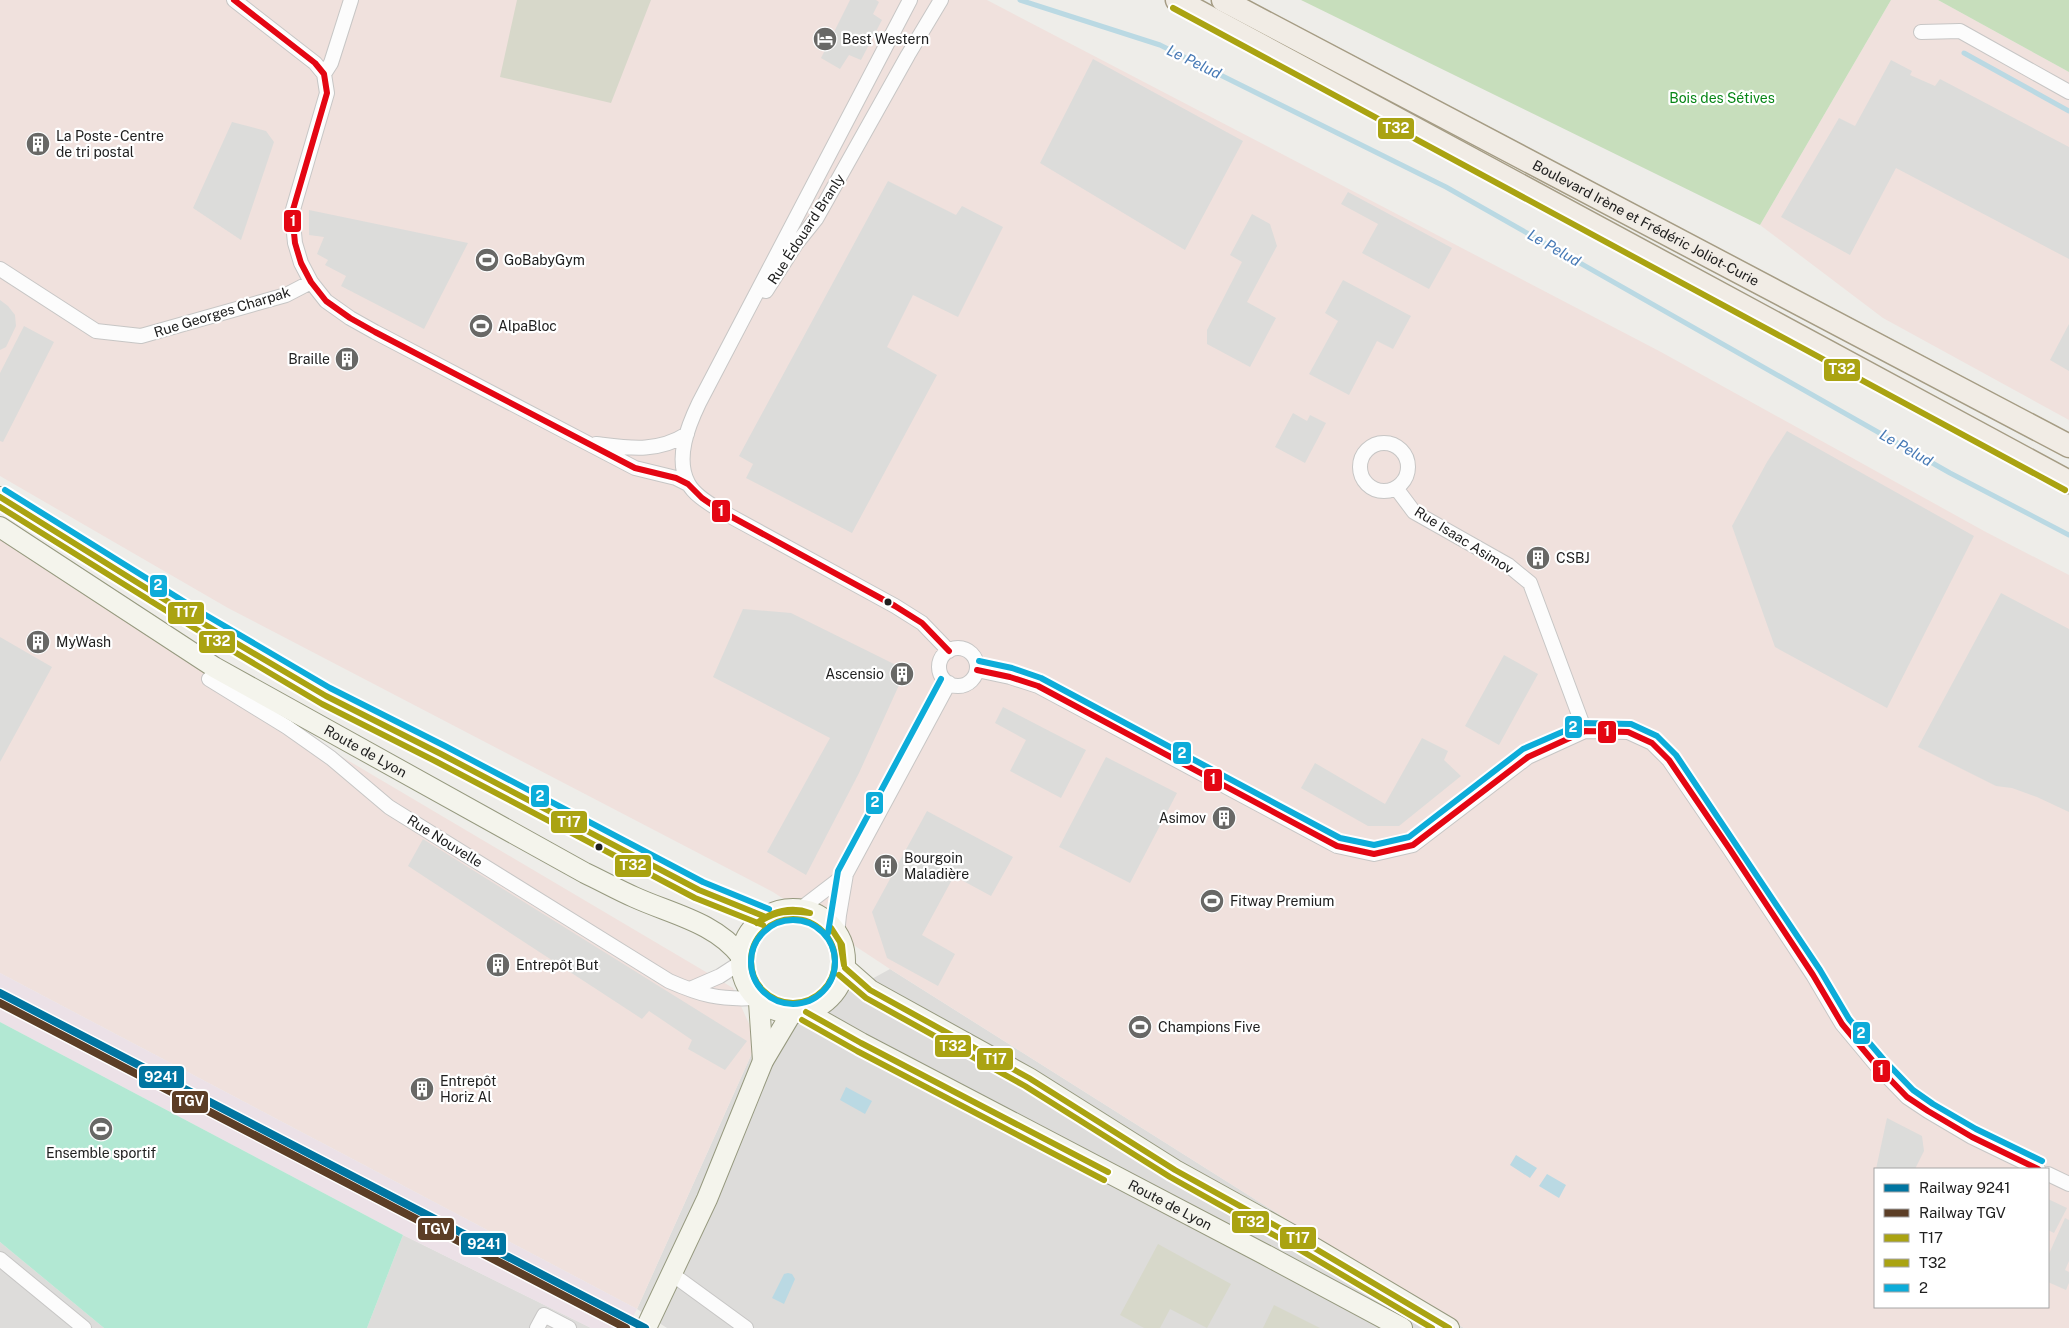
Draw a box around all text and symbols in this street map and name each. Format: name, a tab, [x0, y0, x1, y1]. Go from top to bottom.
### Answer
hotel icon: Best Western	[812, 26, 838, 52]
place label: Best Western	[842, 31, 929, 47]
water label: Le Pelud	[1164, 41, 1224, 82]
park label: Bois des Sétives	[1669, 90, 1775, 106]
line badge: T32	[1377, 117, 1415, 140]
text: T32	[1383, 120, 1410, 136]
place label: La Poste - Centre de tri postal	[56, 128, 164, 160]
building icon: La Poste - Centre de tri postal	[25, 131, 51, 157]
street label: Boulevard Irène et Frédéric Joliot-Curie	[1530, 157, 1762, 289]
street label: Rue Édouard Branly	[763, 170, 848, 287]
line badge: 1	[283, 209, 302, 233]
text: 1	[290, 213, 296, 229]
water label: Le Pelud	[1525, 226, 1584, 270]
sports icon: GoBabyGym	[474, 247, 500, 273]
place label: GoBabyGym	[504, 252, 585, 268]
street label: Rue Georges Charpak	[152, 284, 292, 340]
sports icon: AlpaBloc	[468, 313, 494, 339]
place label: AlpaBloc	[498, 318, 557, 334]
building icon: Braille	[334, 346, 360, 372]
place label: Braille	[288, 351, 330, 367]
line badge: T32	[1823, 358, 1861, 382]
text: T32	[1829, 361, 1856, 377]
water label: Le Pelud	[1877, 426, 1936, 470]
line badge: 1	[711, 499, 731, 523]
text: 1	[718, 503, 724, 519]
street label: Rue Isaac Asimov	[1412, 503, 1516, 577]
building icon: CSBJ	[1525, 545, 1551, 571]
place label: CSBJ	[1556, 550, 1590, 566]
line badge: 2	[149, 574, 168, 598]
text: 2	[154, 577, 163, 593]
unlabelled marker	[883, 597, 893, 607]
line badge: T17	[167, 601, 205, 625]
text: T17	[174, 604, 198, 620]
building icon: MyWash	[25, 629, 51, 655]
line badge: T32	[198, 630, 236, 654]
text: T32	[204, 633, 231, 649]
place label: MyWash	[56, 634, 111, 650]
building icon: Ascensio	[889, 661, 915, 687]
place label: Ascensio	[825, 666, 884, 682]
line badge: 2	[1564, 715, 1583, 739]
text: 2	[1569, 719, 1578, 735]
line badge: 1	[1597, 720, 1617, 744]
street label: Route de Lyon	[321, 722, 410, 780]
text: 1	[1604, 723, 1610, 739]
line badge: 2	[1172, 741, 1192, 765]
text: 2	[1178, 745, 1187, 761]
line badge: 1	[1203, 768, 1223, 792]
text: 1	[1210, 771, 1216, 787]
line badge: 2	[530, 784, 550, 808]
text: 2	[536, 788, 545, 804]
line badge: 2	[865, 791, 884, 815]
text: 2	[871, 794, 880, 810]
building icon: Asimov	[1211, 805, 1237, 831]
line badge: T17	[550, 810, 588, 834]
place label: Asimov	[1159, 810, 1206, 826]
street label: Rue Nouvelle	[404, 811, 486, 871]
text: T17	[557, 814, 581, 830]
unlabelled marker	[594, 842, 604, 852]
place label: Bourgoin Maladière	[904, 850, 969, 882]
building icon: Bourgoin Maladière	[873, 853, 899, 879]
line badge: T32	[614, 854, 652, 878]
text: T32	[620, 857, 647, 873]
sports icon: Fitway Premium	[1199, 888, 1225, 914]
place label: Fitway Premium	[1230, 893, 1334, 909]
building icon: Entrepôt But	[485, 952, 511, 978]
place label: Entrepôt But	[516, 957, 599, 973]
sports icon: Champions Five	[1127, 1014, 1153, 1040]
place label: Champions Five	[1158, 1019, 1260, 1035]
line badge: 2	[1852, 1021, 1871, 1045]
text: 2	[1857, 1025, 1866, 1041]
line badge: T32	[934, 1034, 972, 1058]
text: T32	[940, 1038, 967, 1054]
line badge: T17	[976, 1047, 1014, 1071]
text: T17	[983, 1051, 1007, 1067]
line badge: 1	[1872, 1059, 1891, 1083]
text: 1	[1878, 1062, 1884, 1078]
line badge: 9241	[138, 1065, 185, 1089]
text: 9241	[144, 1069, 178, 1085]
place label: Entrepôt Horiz Al	[440, 1073, 496, 1105]
building icon: Entrepôt Horiz Al	[409, 1076, 435, 1102]
line badge: TGV	[171, 1090, 209, 1114]
text: TGV	[176, 1093, 204, 1109]
sports icon: Ensemble sportif	[88, 1116, 114, 1142]
place label: Ensemble sportif	[46, 1145, 157, 1161]
legend	[1874, 1168, 2049, 1308]
street label: Route de Lyon	[1126, 1176, 1215, 1233]
text: Railway 9241	[1919, 1179, 2010, 1196]
text: Railway TGV	[1919, 1204, 2006, 1221]
line badge: T32	[1231, 1210, 1270, 1234]
text: T32	[1238, 1214, 1265, 1230]
line badge: TGV	[417, 1217, 455, 1241]
text: TGV	[422, 1221, 450, 1237]
line badge: T17	[1279, 1226, 1317, 1250]
text: T17	[1919, 1229, 1943, 1246]
text: T17	[1286, 1230, 1310, 1246]
line badge: 9241	[460, 1232, 507, 1256]
text: 9241	[467, 1236, 501, 1252]
text: T32	[1919, 1254, 1946, 1271]
text: 2	[1919, 1279, 1928, 1296]

